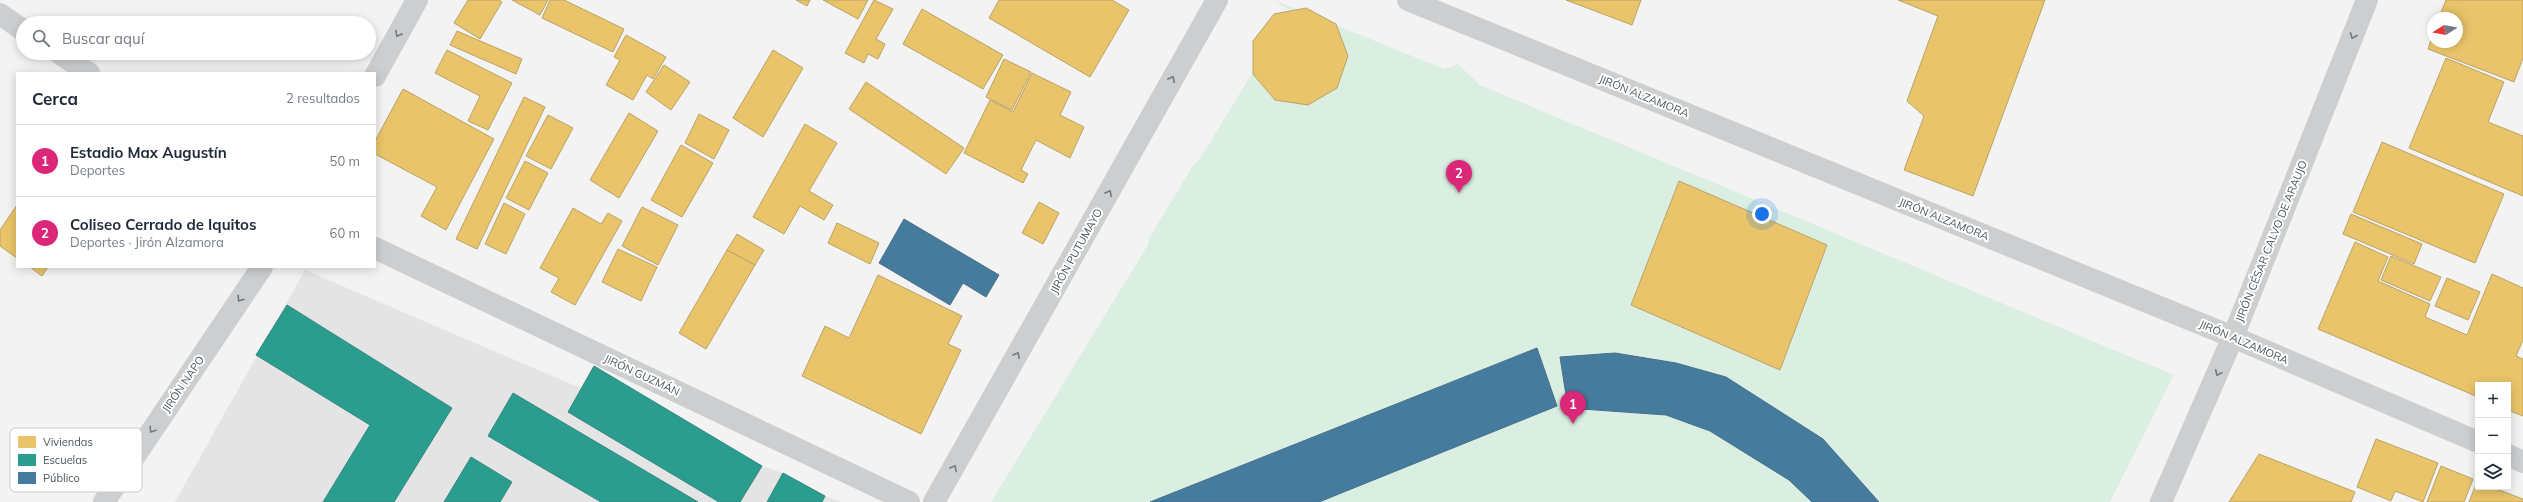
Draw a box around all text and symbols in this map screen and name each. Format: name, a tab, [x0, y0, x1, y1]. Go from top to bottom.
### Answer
north arrow	[2427, 12, 2463, 48]
search box	[16, 16, 376, 60]
icon: search	[30, 27, 52, 49]
text: Buscar aquí	[62, 29, 144, 48]
one-way arrow	[396, 30, 403, 37]
one-way arrow	[2349, 33, 2357, 40]
street label: JIRÓN ALZAMORA	[1597, 72, 1691, 120]
one-way arrow	[1168, 76, 1175, 83]
text: Cerca	[32, 88, 78, 109]
text: 2 resultados	[286, 90, 360, 106]
text: Estadio Max Augustín	[70, 143, 227, 162]
text: 1	[41, 153, 49, 169]
text: 50 m	[330, 153, 360, 169]
street label: JIRÓN CÉSAR CALVO DE ARAUJO	[2232, 158, 2310, 324]
pin: 2	[1446, 160, 1472, 193]
text: Deportes	[70, 162, 125, 178]
one-way arrow	[1104, 190, 1111, 197]
street label: JIRÓN ALZAMORA	[1897, 195, 1991, 243]
your location	[1752, 204, 1772, 224]
street label: JIRÓN PUTUMAYO	[1047, 206, 1105, 296]
text: Coliseo Cerrado de Iquitos	[70, 215, 257, 234]
text: 2	[41, 225, 49, 241]
text: 60 m	[330, 225, 360, 241]
text: Deportes · Jirón Alzamora	[70, 234, 224, 250]
one-way arrow	[238, 295, 245, 302]
street label: JIRÓN ALZAMORA	[2197, 317, 2291, 367]
street label: JIRÓN GUZMÁN	[602, 351, 682, 399]
one-way arrow	[1013, 352, 1020, 359]
street label: JIRÓN NAPO	[159, 353, 207, 415]
one-way arrow	[2215, 368, 2223, 376]
map controls	[2475, 382, 2511, 490]
button: +	[2475, 382, 2511, 418]
pin: 1	[1560, 391, 1586, 424]
button: −	[2475, 418, 2511, 454]
one-way arrow	[150, 426, 157, 433]
legend	[10, 428, 142, 492]
text: Viviendas	[43, 435, 93, 449]
text: Escuelas	[43, 453, 87, 467]
button: layers	[2475, 454, 2511, 490]
one-way arrow	[949, 465, 956, 472]
text: Público	[43, 471, 80, 485]

